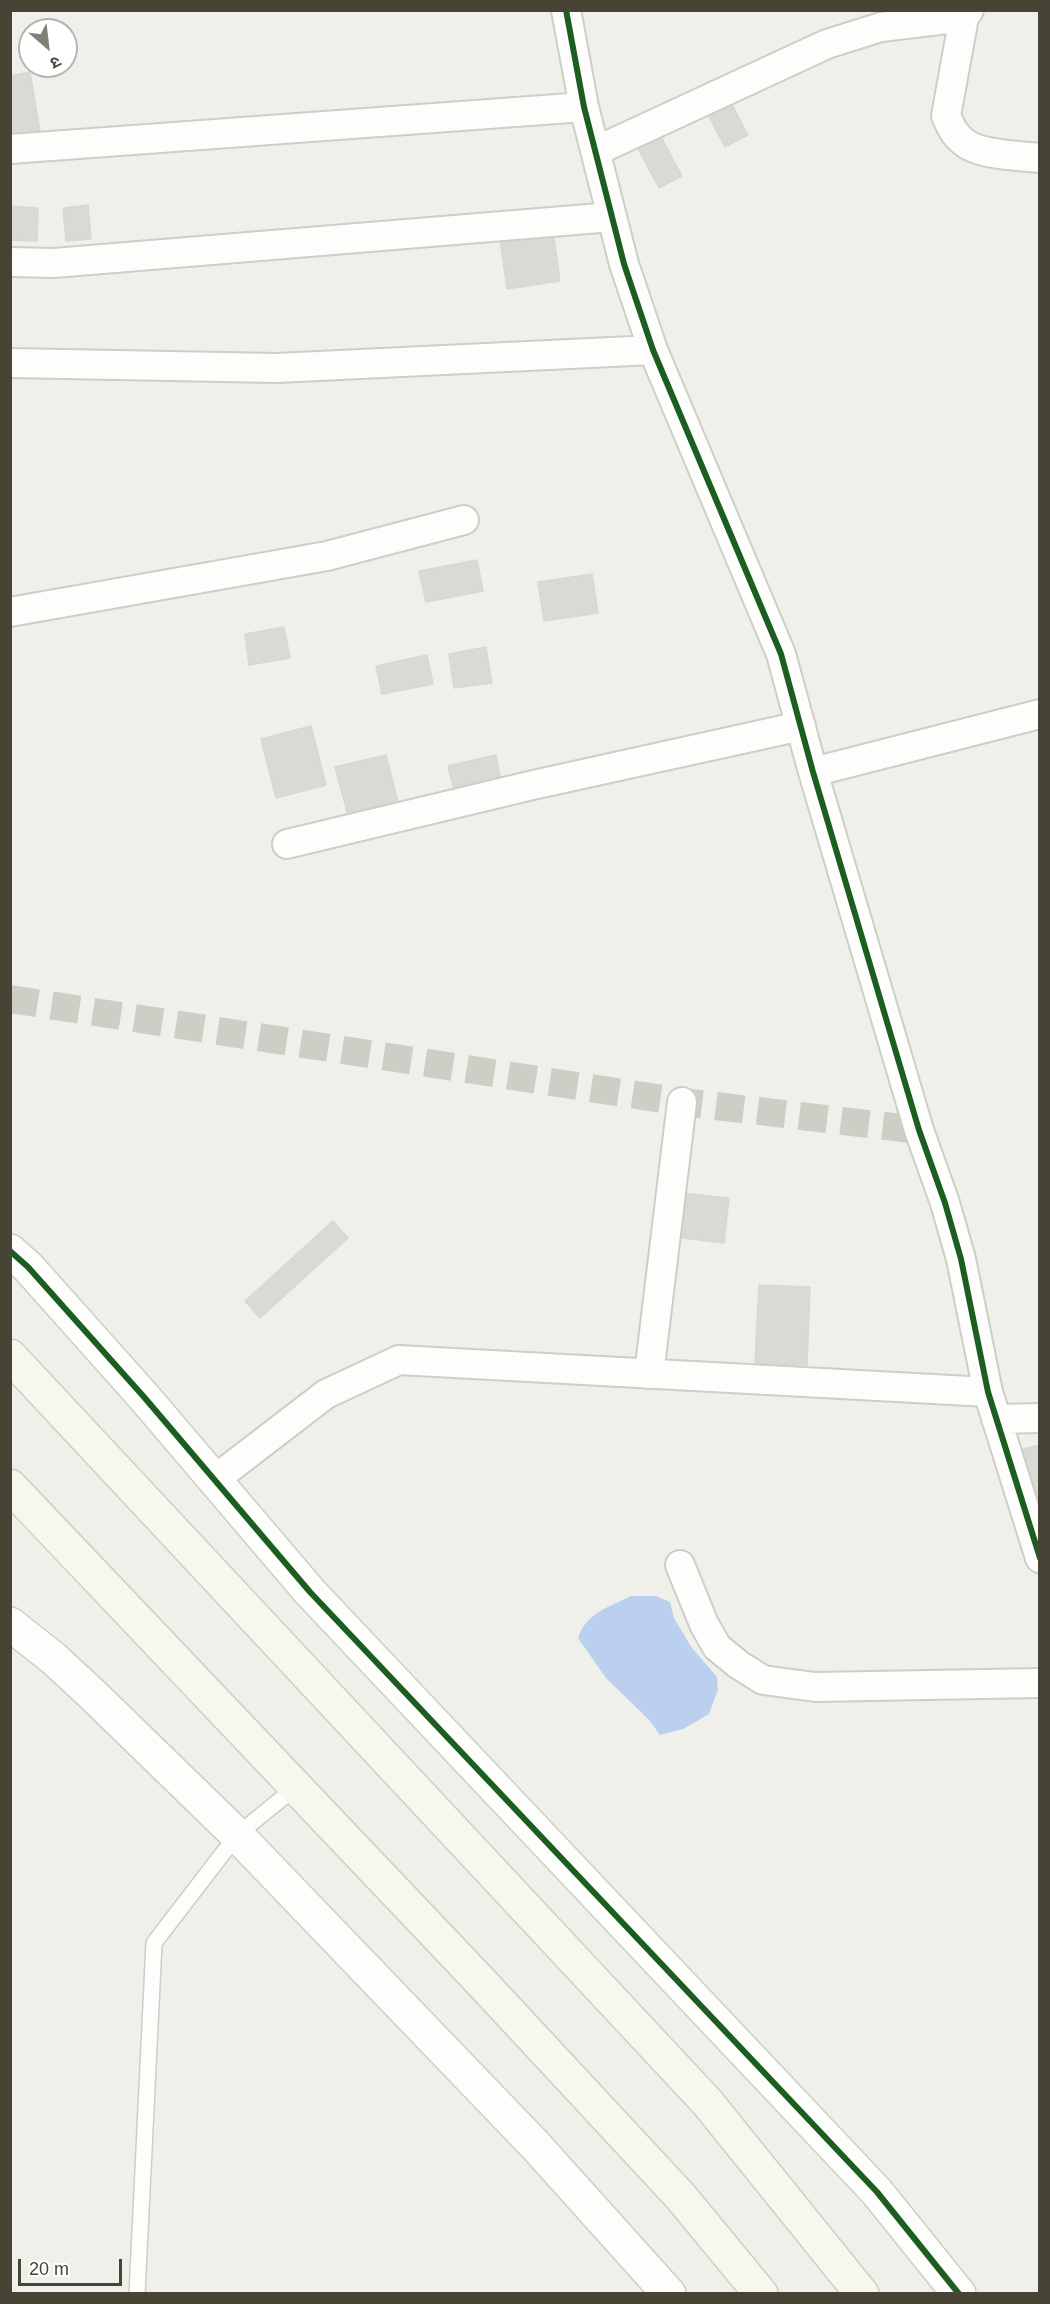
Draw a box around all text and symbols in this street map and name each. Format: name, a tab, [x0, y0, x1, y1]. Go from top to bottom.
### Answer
north arrow	[18, 18, 78, 78]
text: उ	[48, 53, 64, 72]
scale bar	[21, 2247, 124, 2285]
text: 20 m	[29, 2259, 69, 2279]

